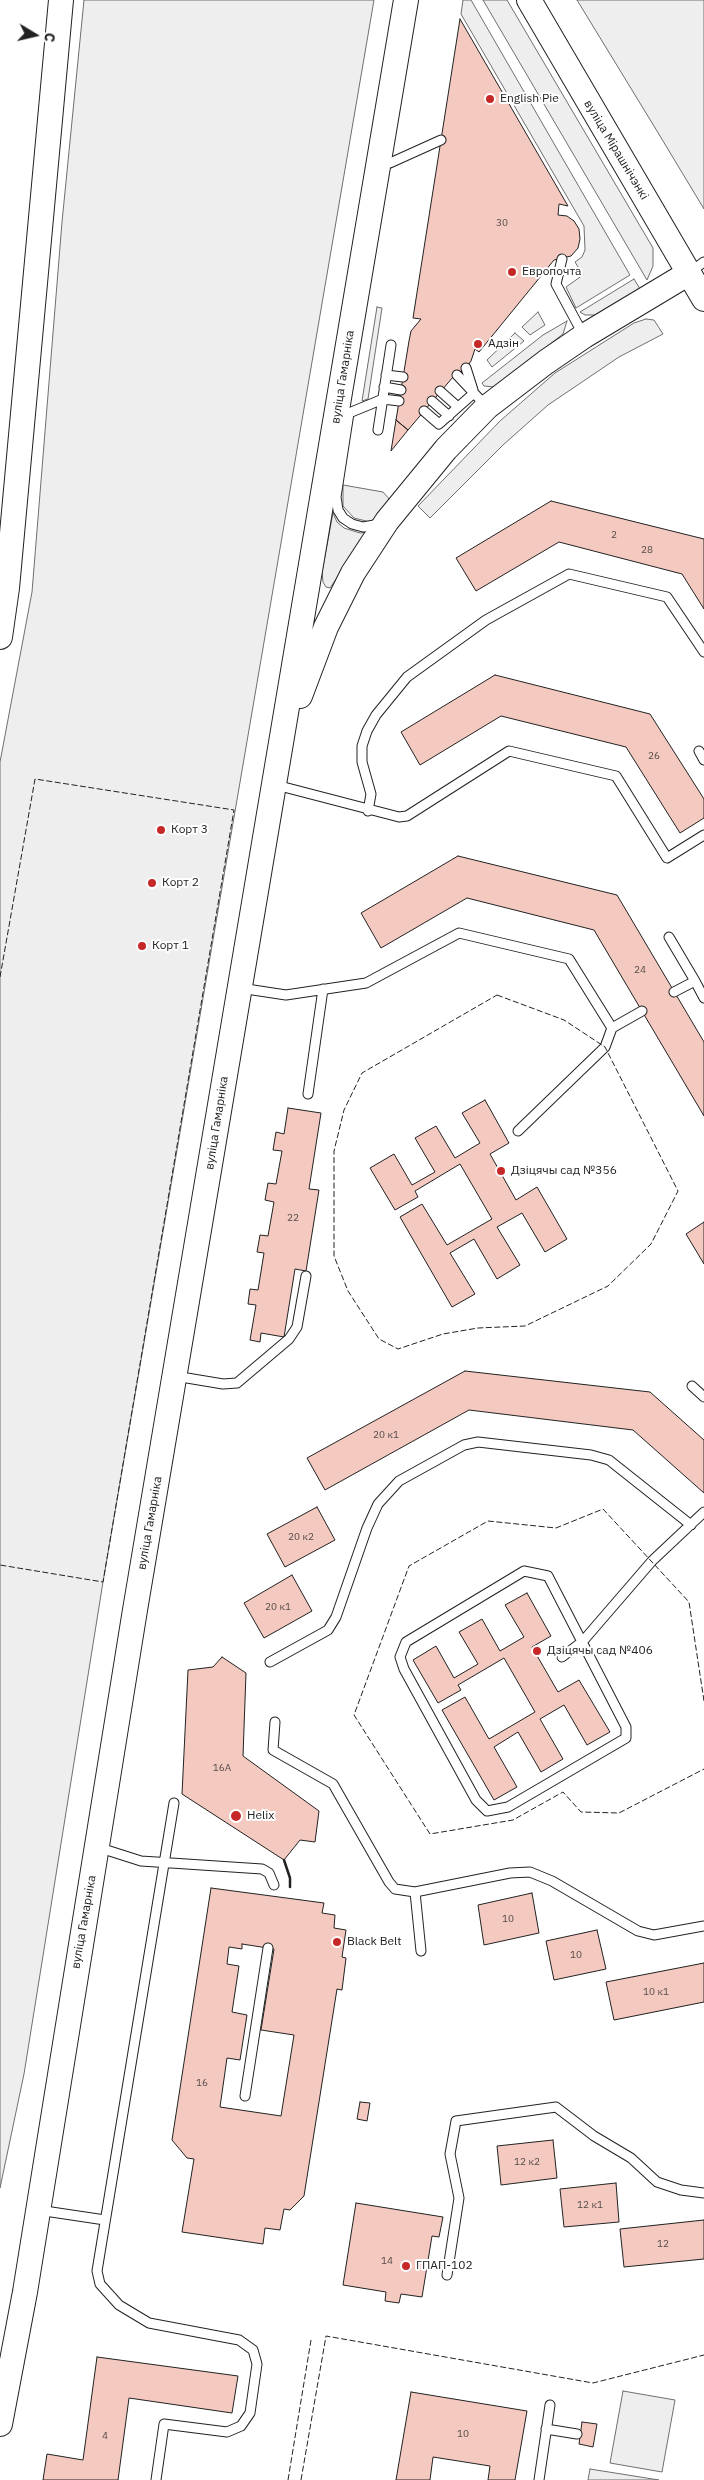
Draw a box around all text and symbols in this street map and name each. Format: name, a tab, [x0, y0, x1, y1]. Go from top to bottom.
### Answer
north arrow	[10, 10, 60, 60]
text: С	[40, 31, 59, 43]
place label: English Pie	[500, 92, 559, 106]
marker: English Pie	[484, 93, 496, 105]
street label: вуліца Мірашнічэнкі	[581, 98, 651, 202]
house number: 30	[496, 217, 508, 229]
place label: Европочта	[522, 265, 581, 279]
marker: Европочта	[506, 266, 518, 278]
street label: вуліца Гамарніка	[328, 329, 358, 425]
place label: Адзін	[488, 337, 519, 351]
marker: Адзін	[472, 338, 484, 350]
house number: 2	[611, 529, 617, 541]
house number: 28	[641, 544, 653, 556]
house number: 26	[648, 750, 660, 762]
place label: Корт 3	[171, 823, 208, 837]
marker: Корт 3	[155, 824, 167, 836]
place label: Корт 2	[162, 876, 199, 890]
marker: Корт 2	[146, 877, 158, 889]
place label: Корт 1	[152, 939, 189, 953]
marker: Корт 1	[136, 940, 148, 952]
house number: 24	[634, 964, 646, 976]
street label: вуліца Гамарніка	[202, 1075, 232, 1171]
place label: Дзіцячы сад №356	[511, 1164, 617, 1178]
marker: Дзіцячы сад №356	[495, 1165, 507, 1177]
house number: 22	[287, 1212, 299, 1224]
house number: 20 к1	[373, 1429, 399, 1441]
street label: вуліца Гамарніка	[135, 1475, 165, 1571]
house number: 20 к2	[288, 1531, 314, 1543]
house number: 20 к1	[265, 1601, 291, 1613]
place label: Дзіцячы сад №406	[547, 1644, 653, 1658]
marker: Дзіцячы сад №406	[531, 1645, 543, 1657]
house number: 16А	[213, 1762, 231, 1774]
marker: Helix	[229, 1809, 243, 1823]
place label: Helix	[247, 1809, 274, 1823]
street label: вуліца Гамарніка	[69, 1874, 99, 1970]
house number: 10	[502, 1913, 514, 1925]
place label: Black Belt	[347, 1935, 402, 1949]
marker: Black Belt	[331, 1936, 343, 1948]
house number: 10	[570, 1949, 582, 1961]
house number: 10 к1	[643, 1986, 669, 1998]
house number: 16	[196, 2077, 208, 2089]
house number: 12 к2	[514, 2156, 540, 2168]
house number: 12 к1	[577, 2199, 603, 2211]
house number: 12	[657, 2238, 669, 2250]
house number: 14	[381, 2255, 393, 2267]
place label: ГПАП-102	[416, 2259, 473, 2273]
marker: ГПАП-102	[400, 2260, 412, 2272]
house number: 10	[457, 2428, 469, 2440]
house number: 4	[102, 2430, 108, 2442]

